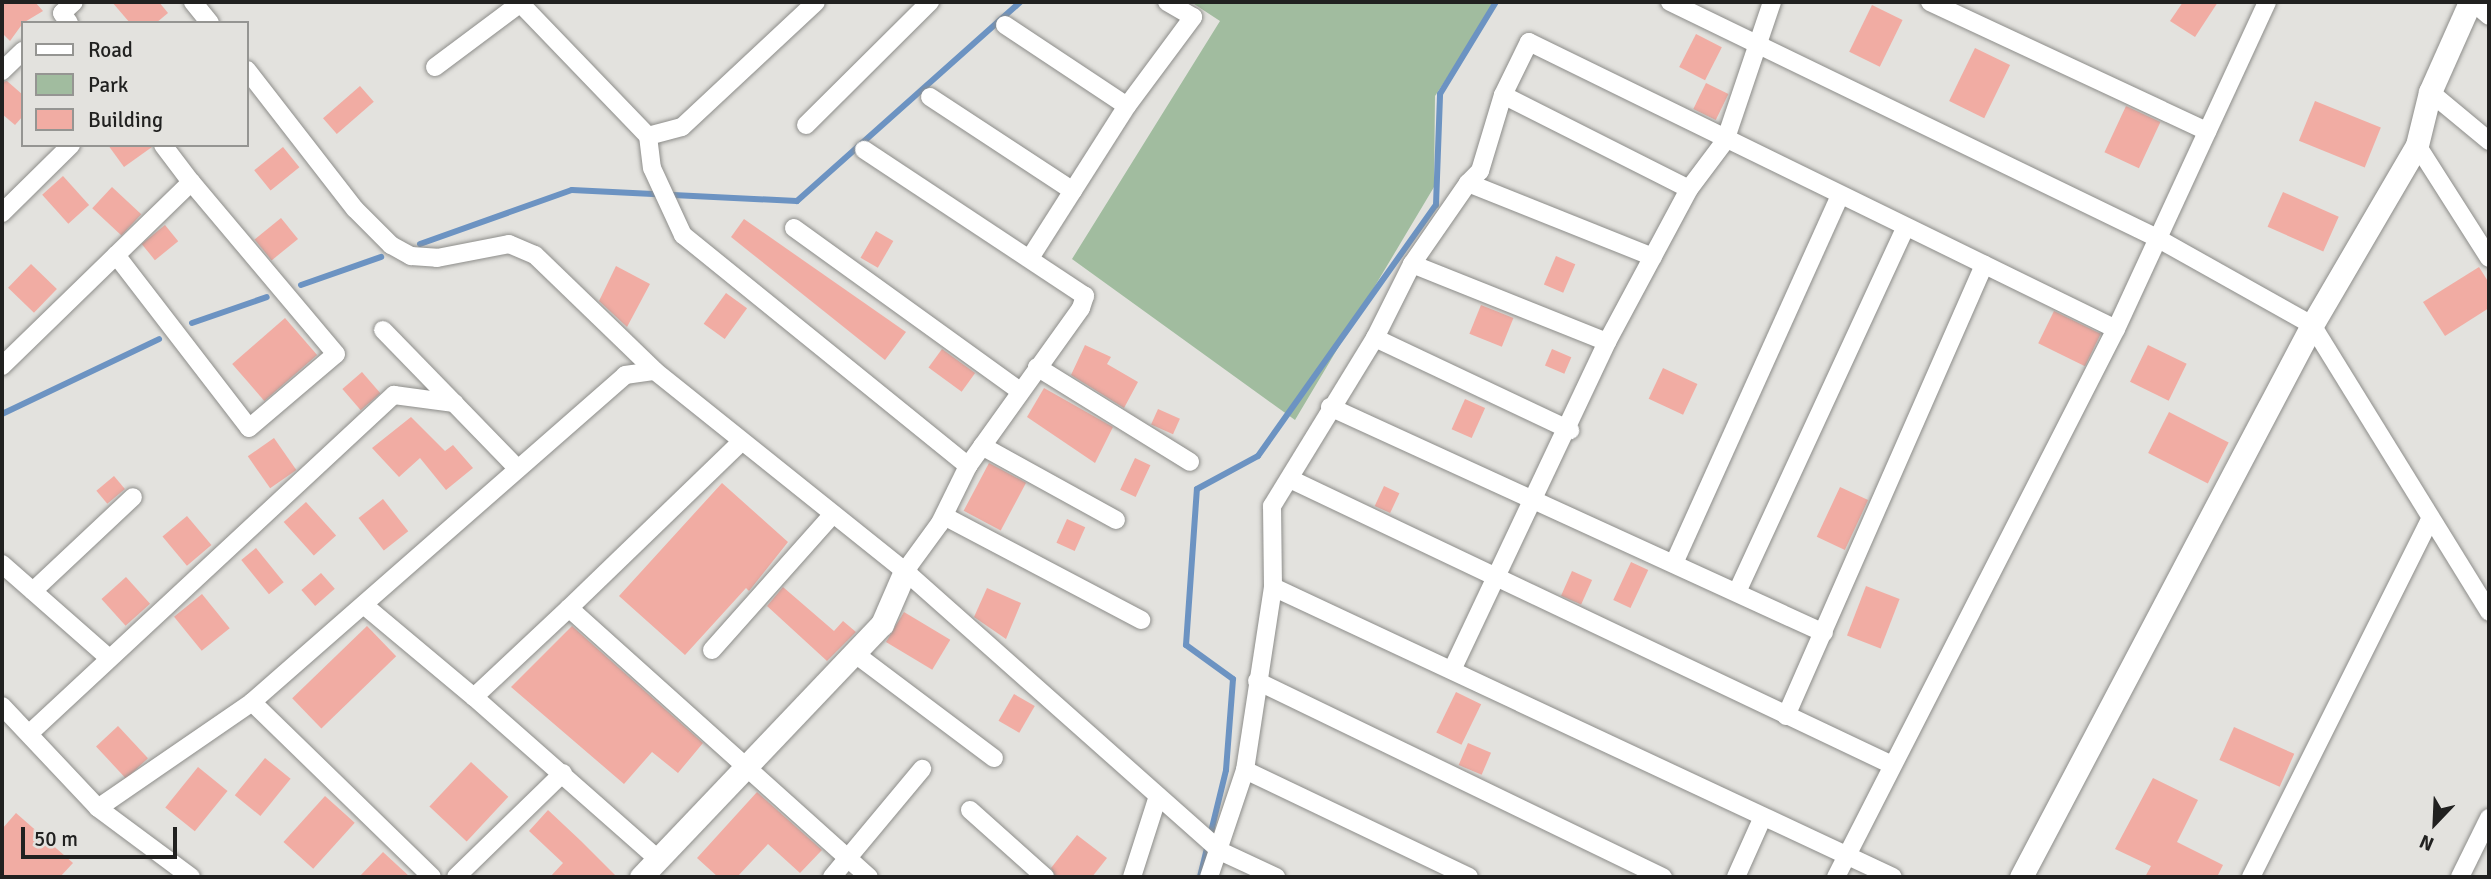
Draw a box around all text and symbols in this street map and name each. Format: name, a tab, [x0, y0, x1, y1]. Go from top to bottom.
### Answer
legend	[21, 21, 248, 147]
text: Road	[88, 37, 133, 63]
text: Park	[88, 72, 128, 98]
text: Building	[88, 107, 163, 133]
north arrow	[2400, 788, 2470, 858]
scale bar	[24, 812, 180, 856]
text: 50 m	[34, 826, 78, 852]
text: N	[2416, 829, 2438, 856]

